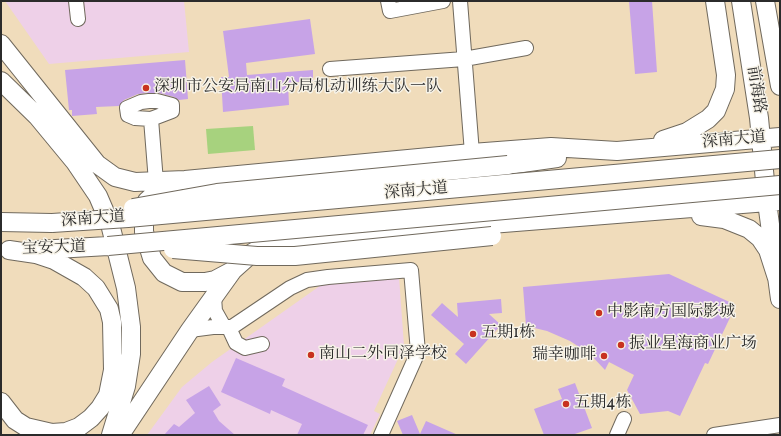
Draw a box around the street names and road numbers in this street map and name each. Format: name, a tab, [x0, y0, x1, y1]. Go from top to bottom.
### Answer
street label: 前海路	[742, 65, 768, 115]
street label: 深南大道	[701, 129, 767, 153]
street label: 深南大道	[383, 180, 449, 204]
street label: 深南大道	[60, 208, 126, 232]
street label: 宝安大道	[22, 238, 86, 260]

